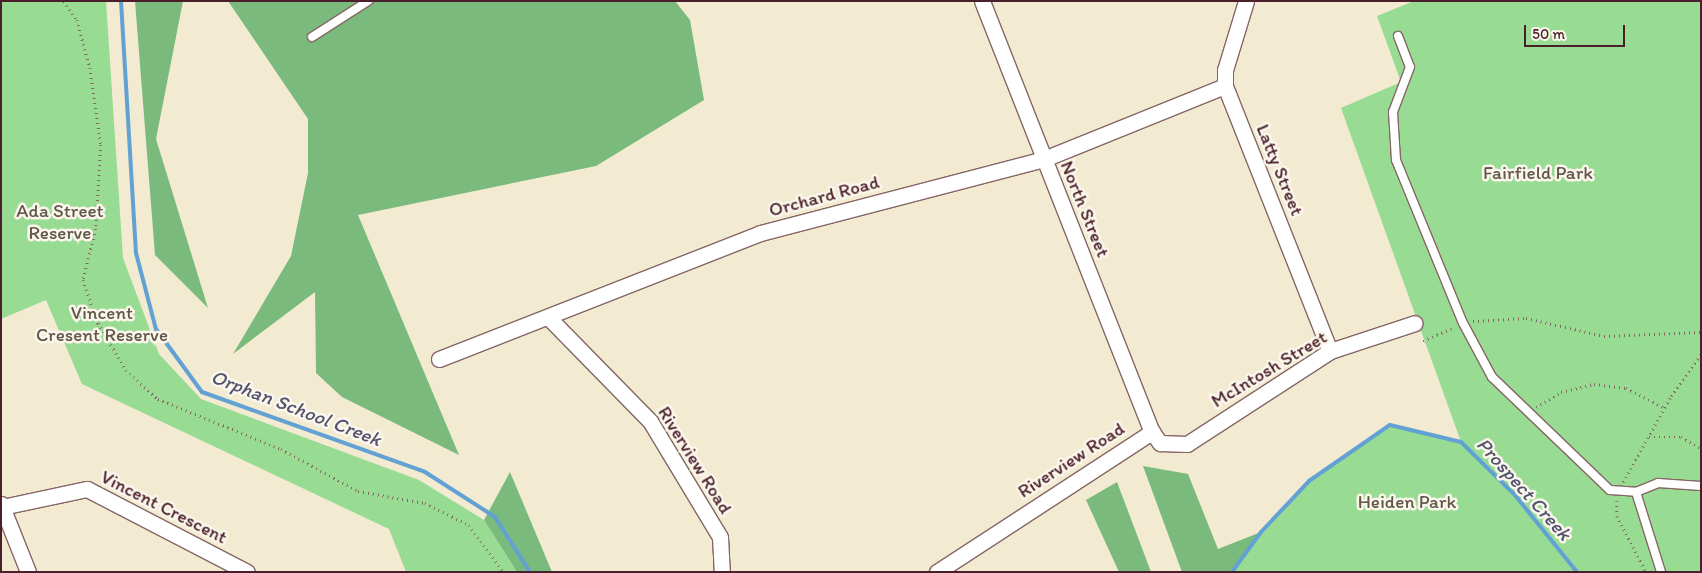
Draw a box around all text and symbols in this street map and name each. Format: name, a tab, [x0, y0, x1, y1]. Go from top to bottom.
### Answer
scale bar	[1527, 15, 1628, 47]
text: 50 m	[1532, 25, 1565, 43]
street label: Latty Street	[1251, 121, 1309, 219]
street label: North Street	[1055, 158, 1115, 260]
park label: Fairfield Park	[1483, 162, 1593, 184]
street label: Orchard Road	[767, 170, 881, 222]
park label: Ada Street Reserve	[16, 200, 104, 244]
park label: Vincent Cresent Reserve	[36, 302, 168, 346]
street label: McIntosh Street	[1207, 326, 1331, 412]
water label: Orphan School Creek	[207, 364, 385, 452]
street label: Riverview Road	[653, 402, 737, 518]
street label: Riverview Road	[1014, 417, 1128, 503]
water label: Prospect Creek	[1472, 433, 1576, 545]
street label: Vincent Crescent	[97, 465, 231, 549]
park label: Heiden Park	[1358, 491, 1456, 513]

